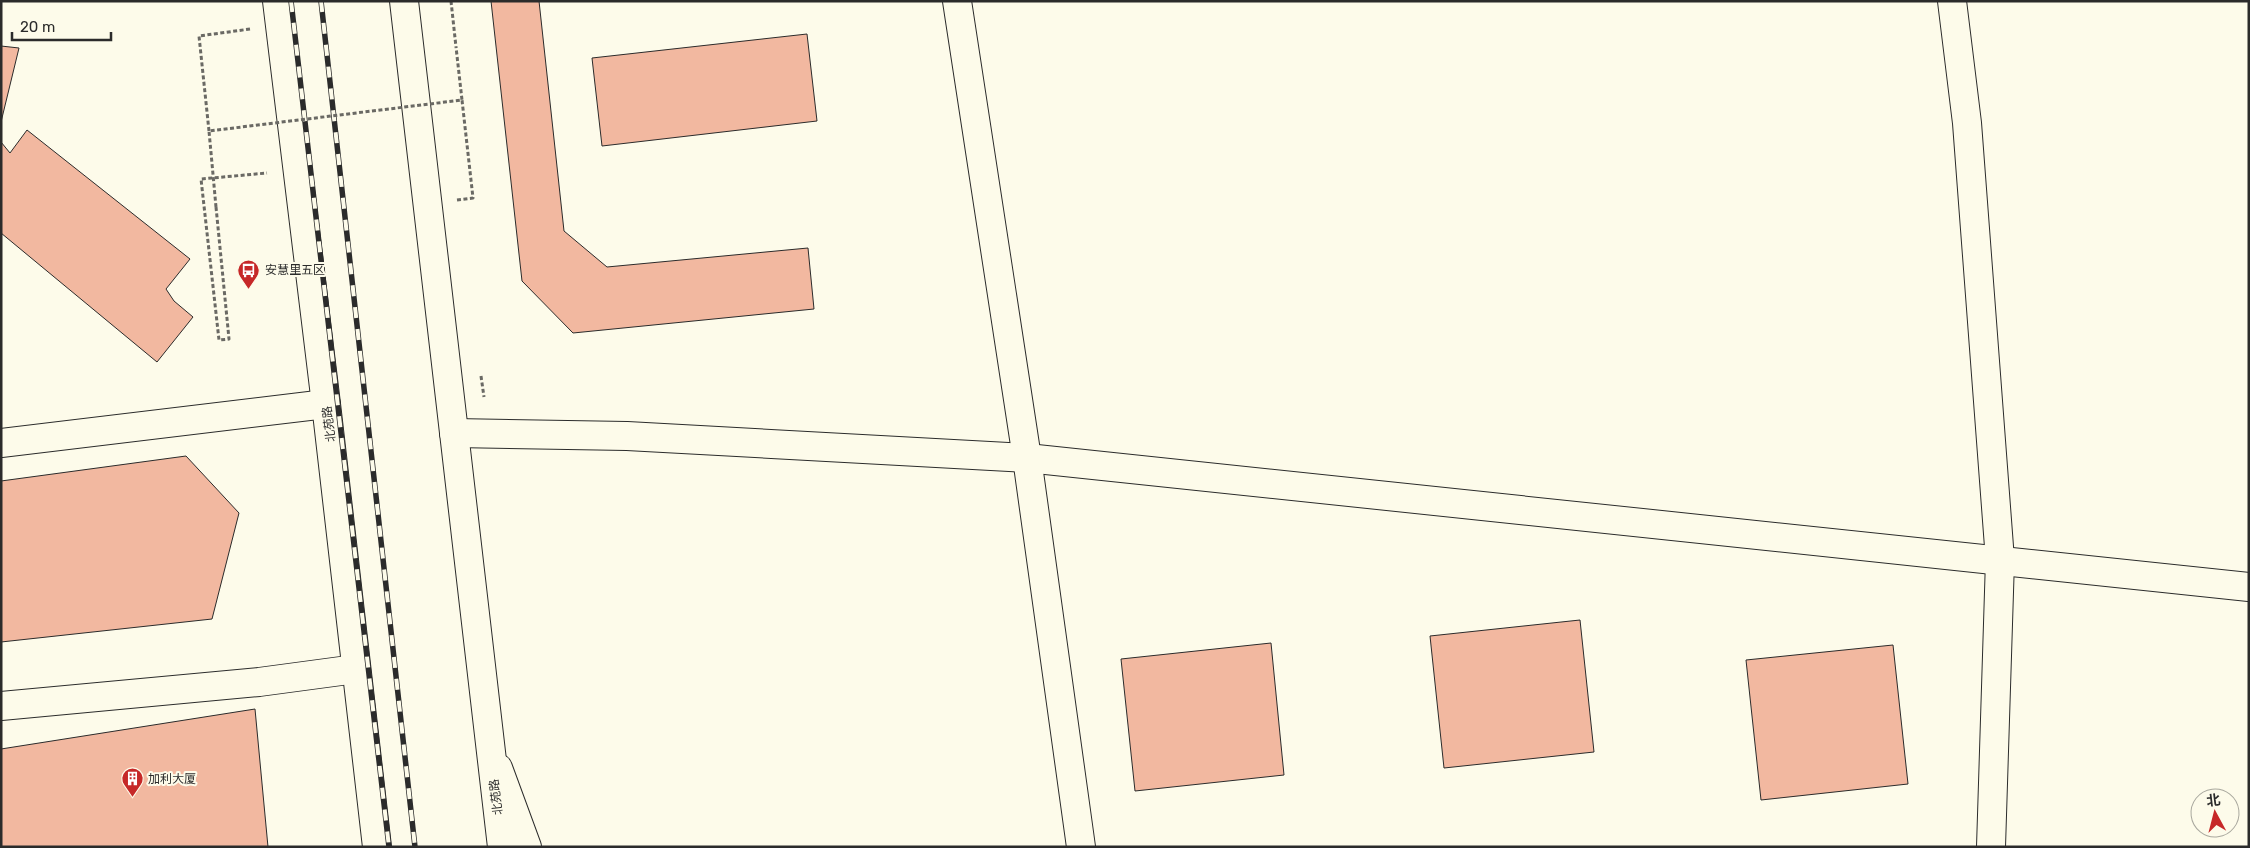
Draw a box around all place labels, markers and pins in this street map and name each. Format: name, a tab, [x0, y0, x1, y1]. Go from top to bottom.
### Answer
bus stop icon: 安慧里五区	[237, 258, 261, 289]
place label: 安慧里五区	[265, 263, 325, 277]
building icon: 加利大厦	[120, 767, 144, 798]
place label: 加利大厦	[148, 772, 196, 786]

